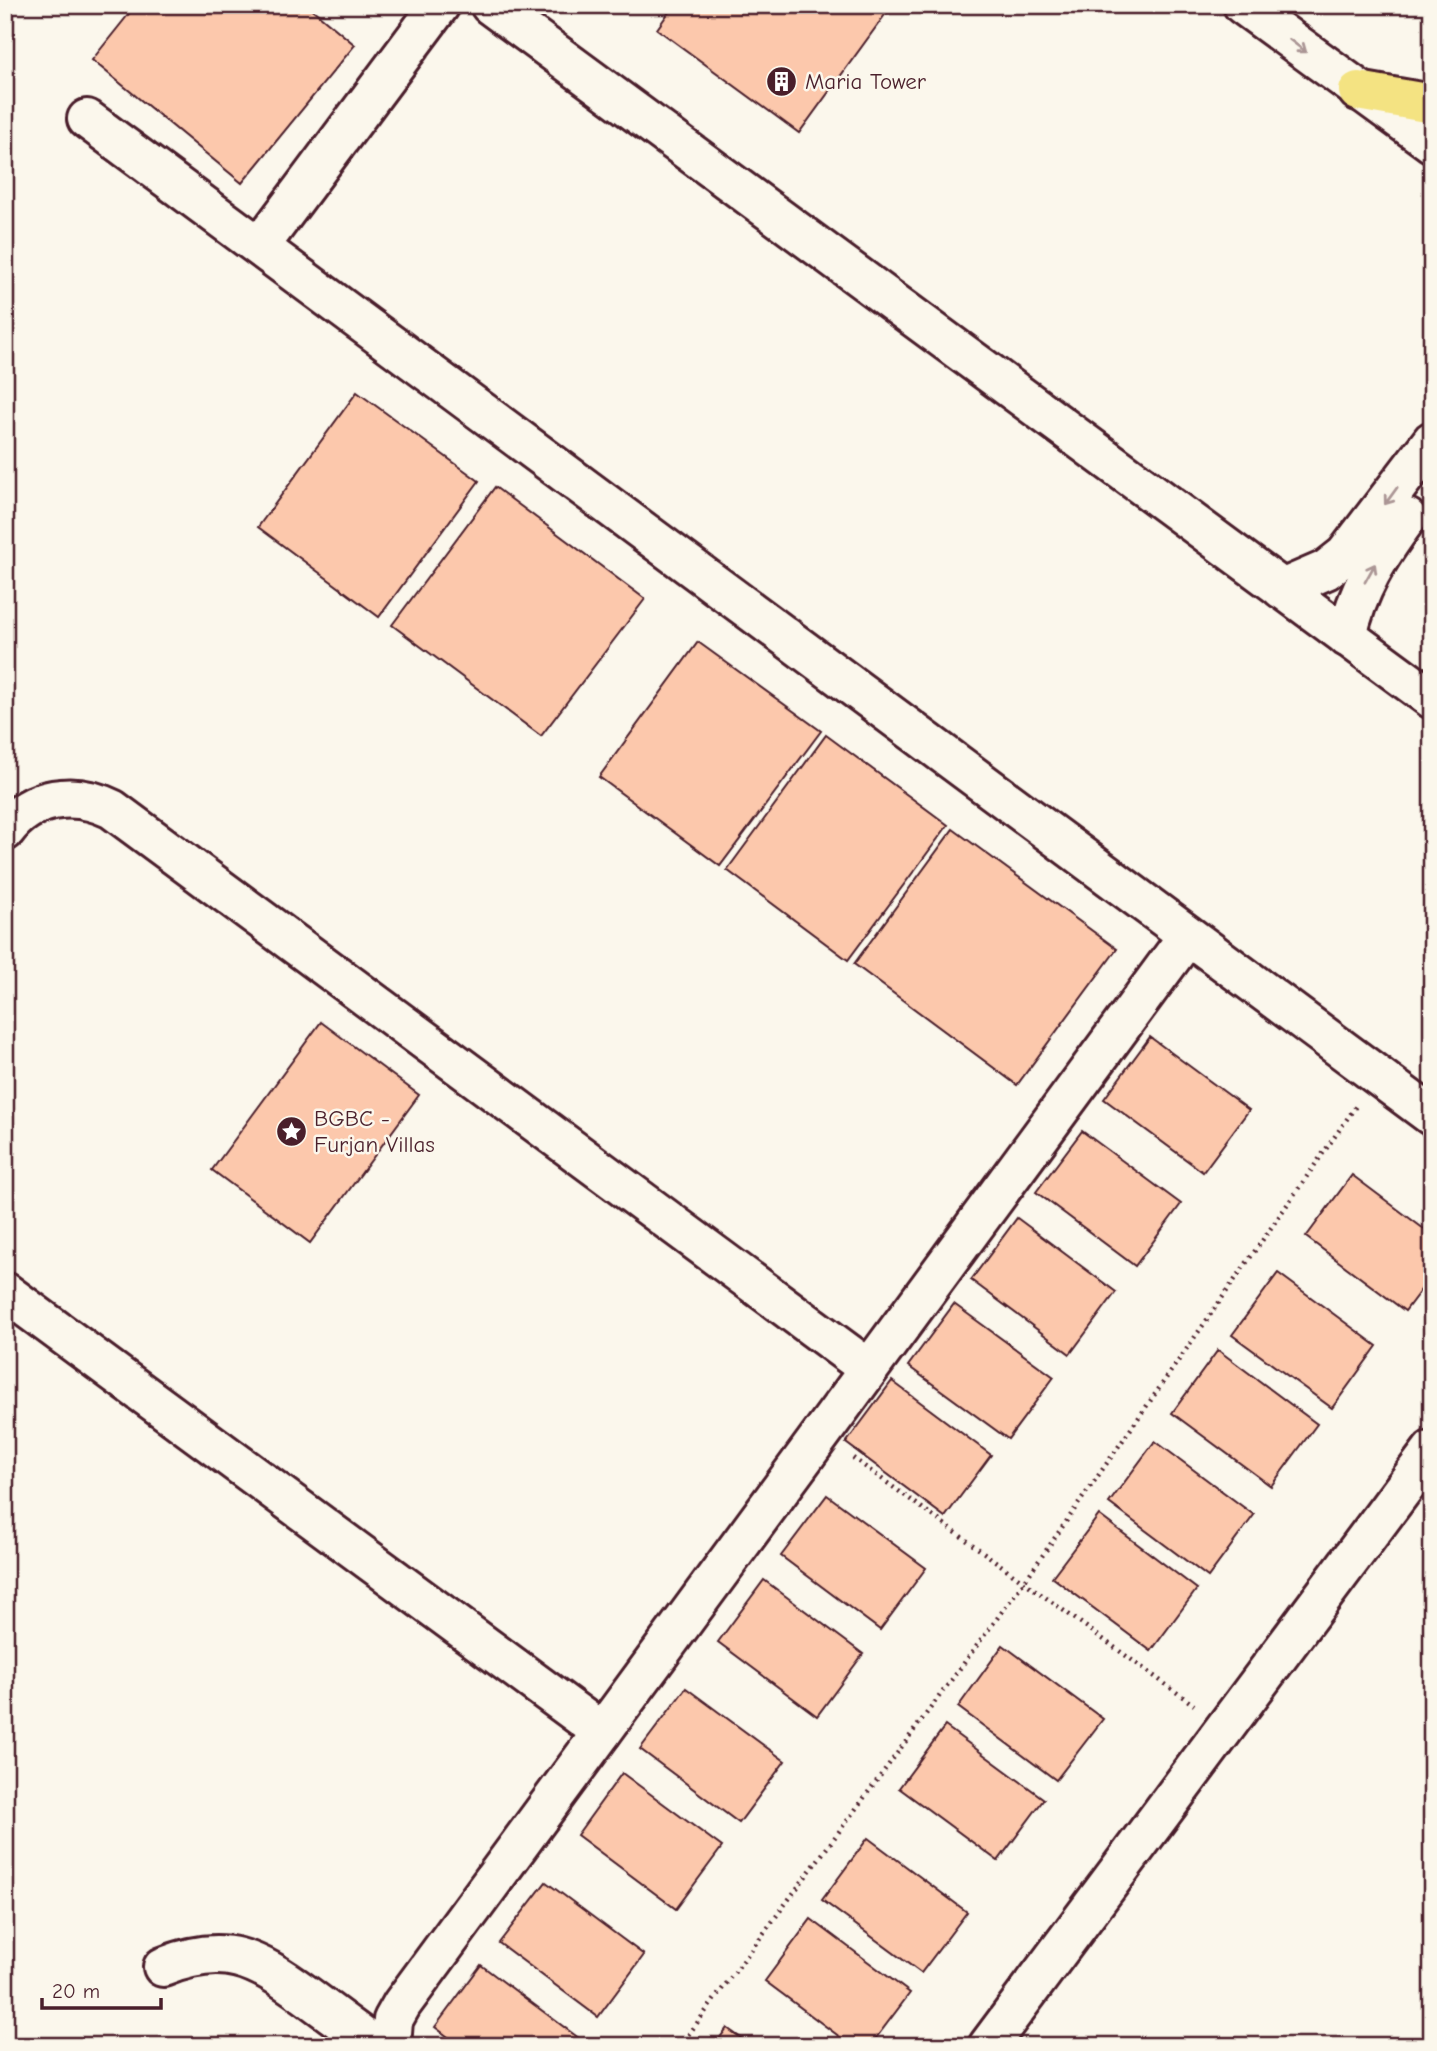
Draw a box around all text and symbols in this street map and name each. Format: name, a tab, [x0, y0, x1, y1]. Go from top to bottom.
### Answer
one-way arrow	[1288, 38, 1307, 53]
building icon: Maria Tower	[765, 64, 799, 98]
place label: Maria Tower	[805, 68, 927, 95]
one-way arrow	[1384, 486, 1399, 505]
one-way arrow	[1363, 563, 1377, 583]
place label: BGBC - Furjan Villas	[314, 1105, 435, 1158]
place icon: BGBC - Furjan Villas	[274, 1114, 308, 1148]
scale bar	[42, 1967, 161, 2011]
text: 20 m	[52, 1979, 100, 2003]

